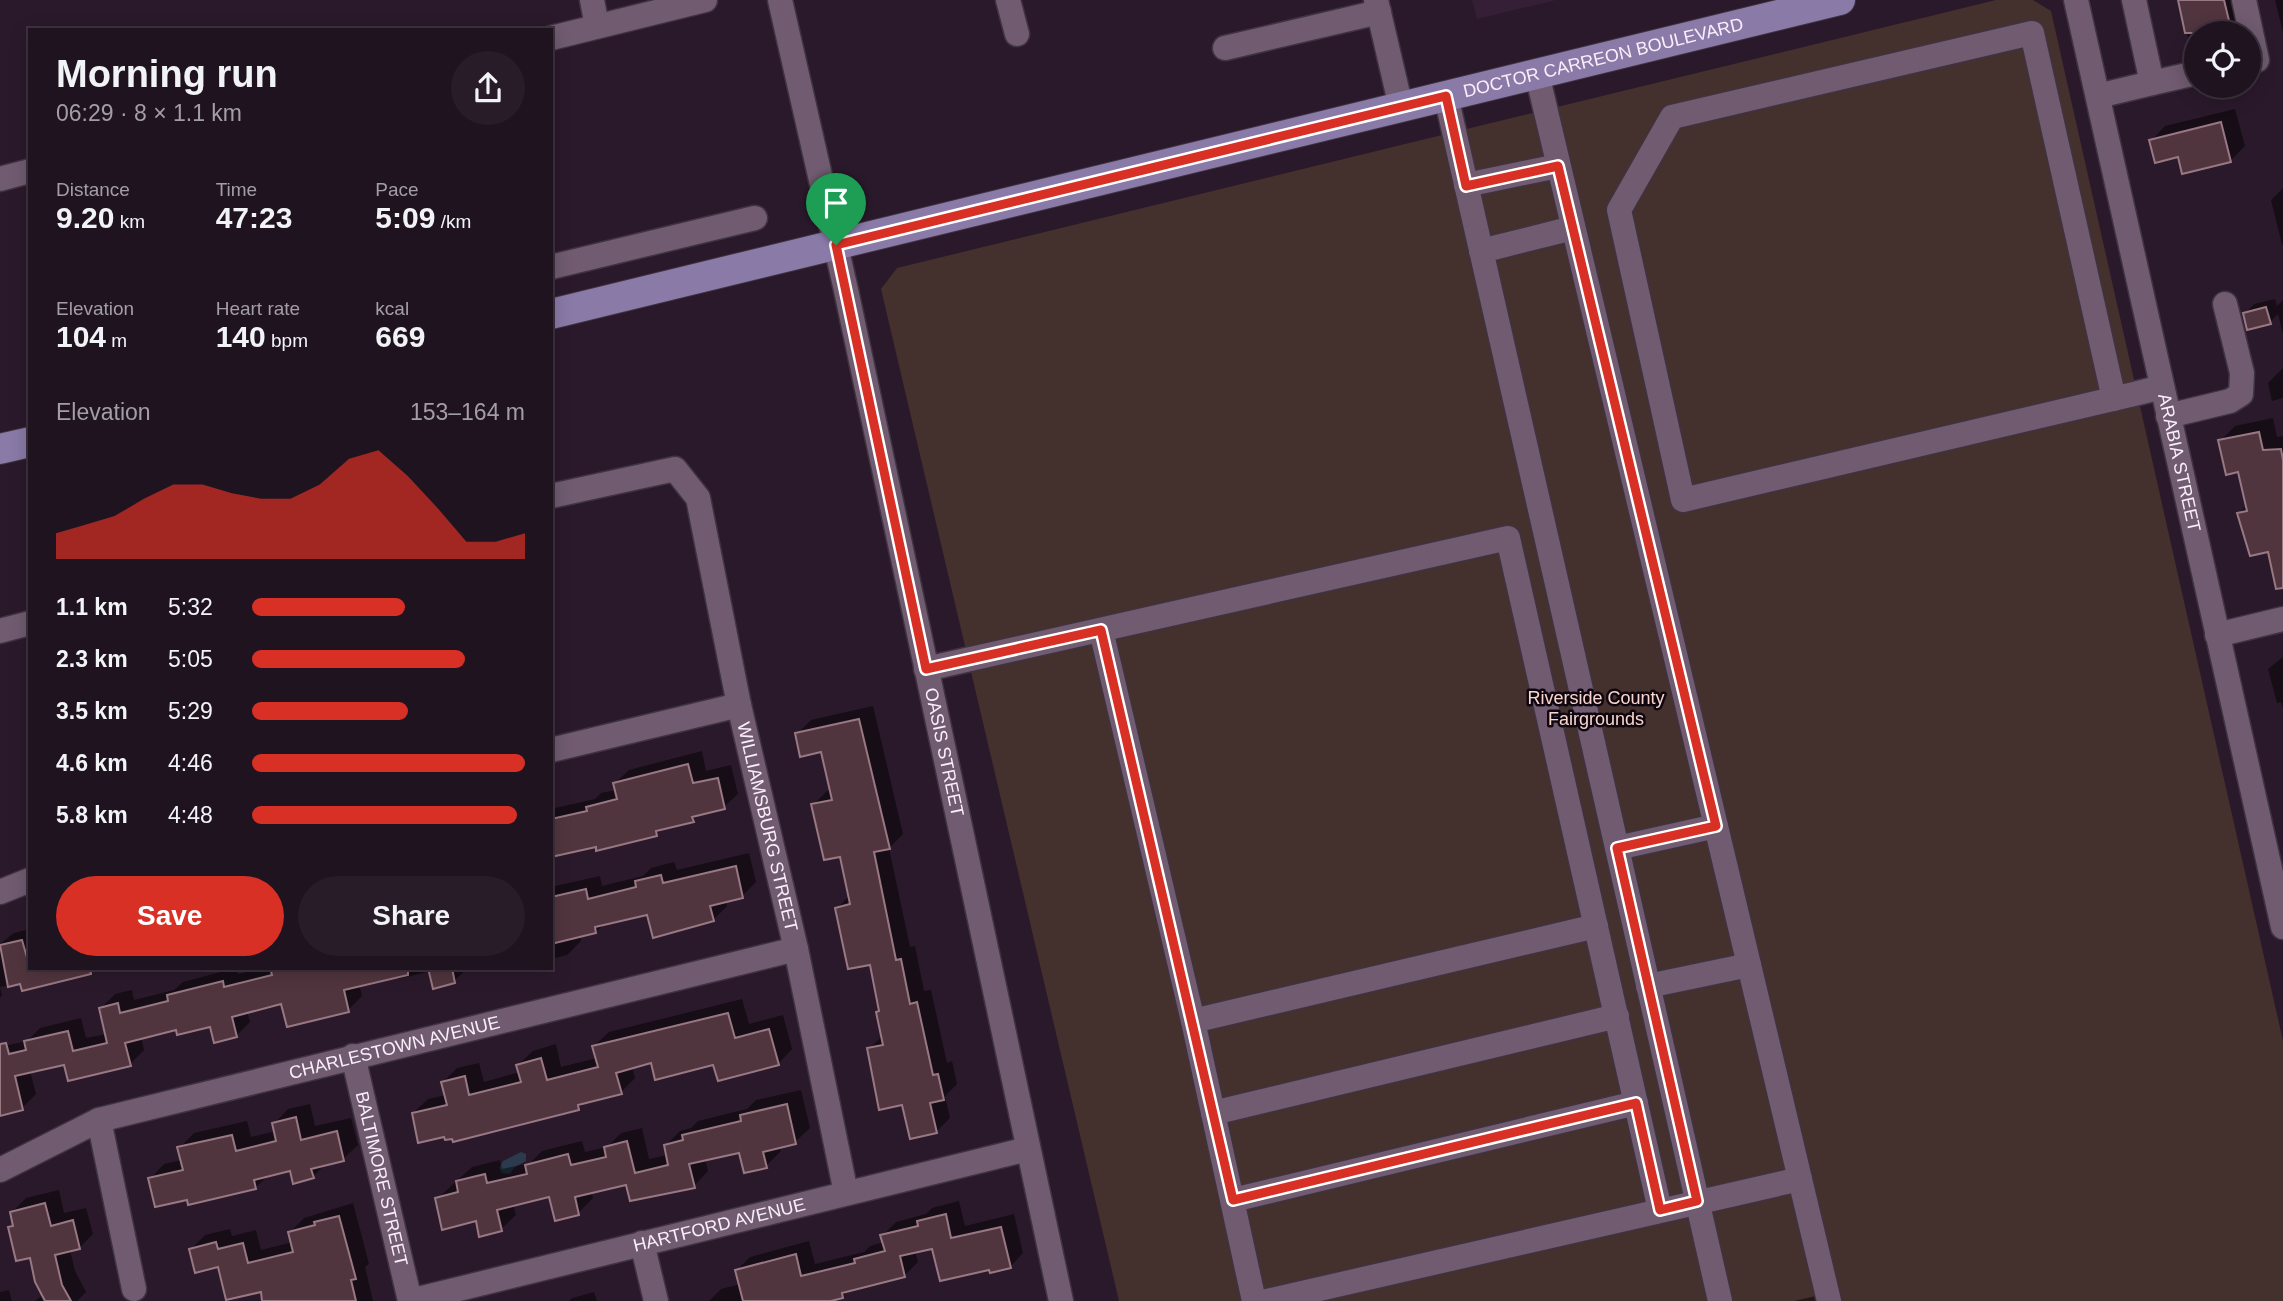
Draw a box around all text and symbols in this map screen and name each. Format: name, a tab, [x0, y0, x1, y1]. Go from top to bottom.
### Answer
street label: DOCTOR CARREON BOULEVARD	[1461, 14, 1745, 101]
map controls	[2184, 21, 2261, 98]
button: locate	[2184, 21, 2261, 98]
button: share	[451, 51, 525, 125]
text: Morning run	[56, 53, 278, 95]
text: 06:29 · 8 × 1.1 km	[56, 100, 242, 126]
pin	[806, 173, 866, 245]
text: Distance	[56, 179, 130, 200]
text: Time	[216, 179, 257, 200]
text: Pace	[375, 179, 419, 200]
icon: arrive	[817, 184, 855, 222]
text: 9.20	[56, 201, 114, 234]
text: 47:23	[216, 201, 292, 234]
text: 5:09	[375, 201, 435, 234]
text: km	[114, 211, 145, 232]
text: /km	[435, 211, 471, 232]
text: Elevation	[56, 298, 134, 319]
text: Heart rate	[216, 298, 300, 319]
text: kcal	[375, 298, 409, 319]
text: 104	[56, 320, 106, 353]
text: 140	[216, 320, 266, 353]
text: 669	[375, 320, 425, 353]
text: m	[106, 330, 127, 351]
text: bpm	[266, 330, 308, 351]
street label: ARABIA STREET	[2154, 392, 2204, 534]
text: Elevation	[56, 399, 151, 425]
text: 153–164 m	[410, 399, 525, 425]
text: 1.1 km	[56, 594, 128, 620]
text: 5:32	[168, 594, 213, 620]
text: 2.3 km	[56, 646, 128, 672]
text: 5:05	[168, 646, 213, 672]
street label: OASIS STREET	[921, 686, 968, 818]
park label: Riverside County Fairgrounds	[1527, 688, 1665, 729]
text: 3.5 km	[56, 698, 128, 724]
text: 5:29	[168, 698, 213, 724]
street label: WILLIAMSBURG STREET	[733, 720, 802, 933]
text: 4.6 km	[56, 750, 128, 776]
text: 4:46	[168, 750, 213, 776]
text: 5.8 km	[56, 802, 128, 828]
text: 4:48	[168, 802, 213, 828]
button: Save	[56, 876, 284, 956]
button: Share	[298, 876, 525, 956]
street label: CHARLESTOWN AVENUE	[287, 1012, 502, 1083]
street label: BALTIMORE STREET	[352, 1089, 412, 1268]
street label: HARTFORD AVENUE	[631, 1194, 807, 1256]

